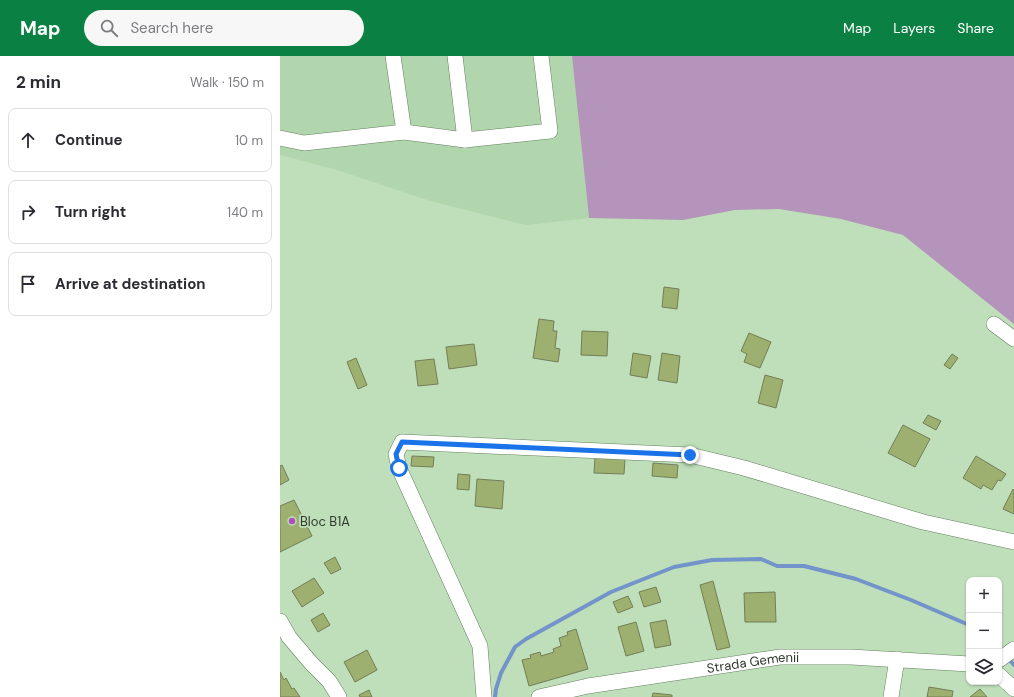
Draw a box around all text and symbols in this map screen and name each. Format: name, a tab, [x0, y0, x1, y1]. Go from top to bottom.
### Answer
search box	[84, 10, 364, 46]
text: Map	[20, 16, 60, 41]
icon: search	[98, 17, 120, 39]
text: Search here	[130, 18, 213, 38]
text: Map	[843, 19, 871, 37]
text: Layers	[893, 19, 935, 37]
text: Share	[957, 19, 994, 37]
text: 2 min	[16, 71, 61, 93]
text: Walk · 150 m	[190, 74, 264, 91]
icon: ahead	[17, 129, 39, 151]
text: Continue	[55, 130, 123, 150]
text: 10 m	[235, 132, 263, 149]
icon: right	[17, 201, 39, 223]
text: Turn right	[55, 202, 126, 222]
text: 140 m	[227, 204, 263, 221]
icon: arrive	[17, 273, 39, 295]
text: Arrive at destination	[55, 274, 206, 294]
route end	[681, 446, 699, 464]
route start	[390, 459, 408, 477]
place label: Bloc B1A	[300, 513, 350, 530]
marker: Bloc B1A	[287, 516, 297, 526]
map controls	[966, 577, 1002, 685]
button: +	[966, 577, 1002, 613]
button: −	[966, 613, 1002, 649]
street label: Strada Gemenii	[706, 649, 799, 677]
button: layers	[966, 649, 1002, 685]

